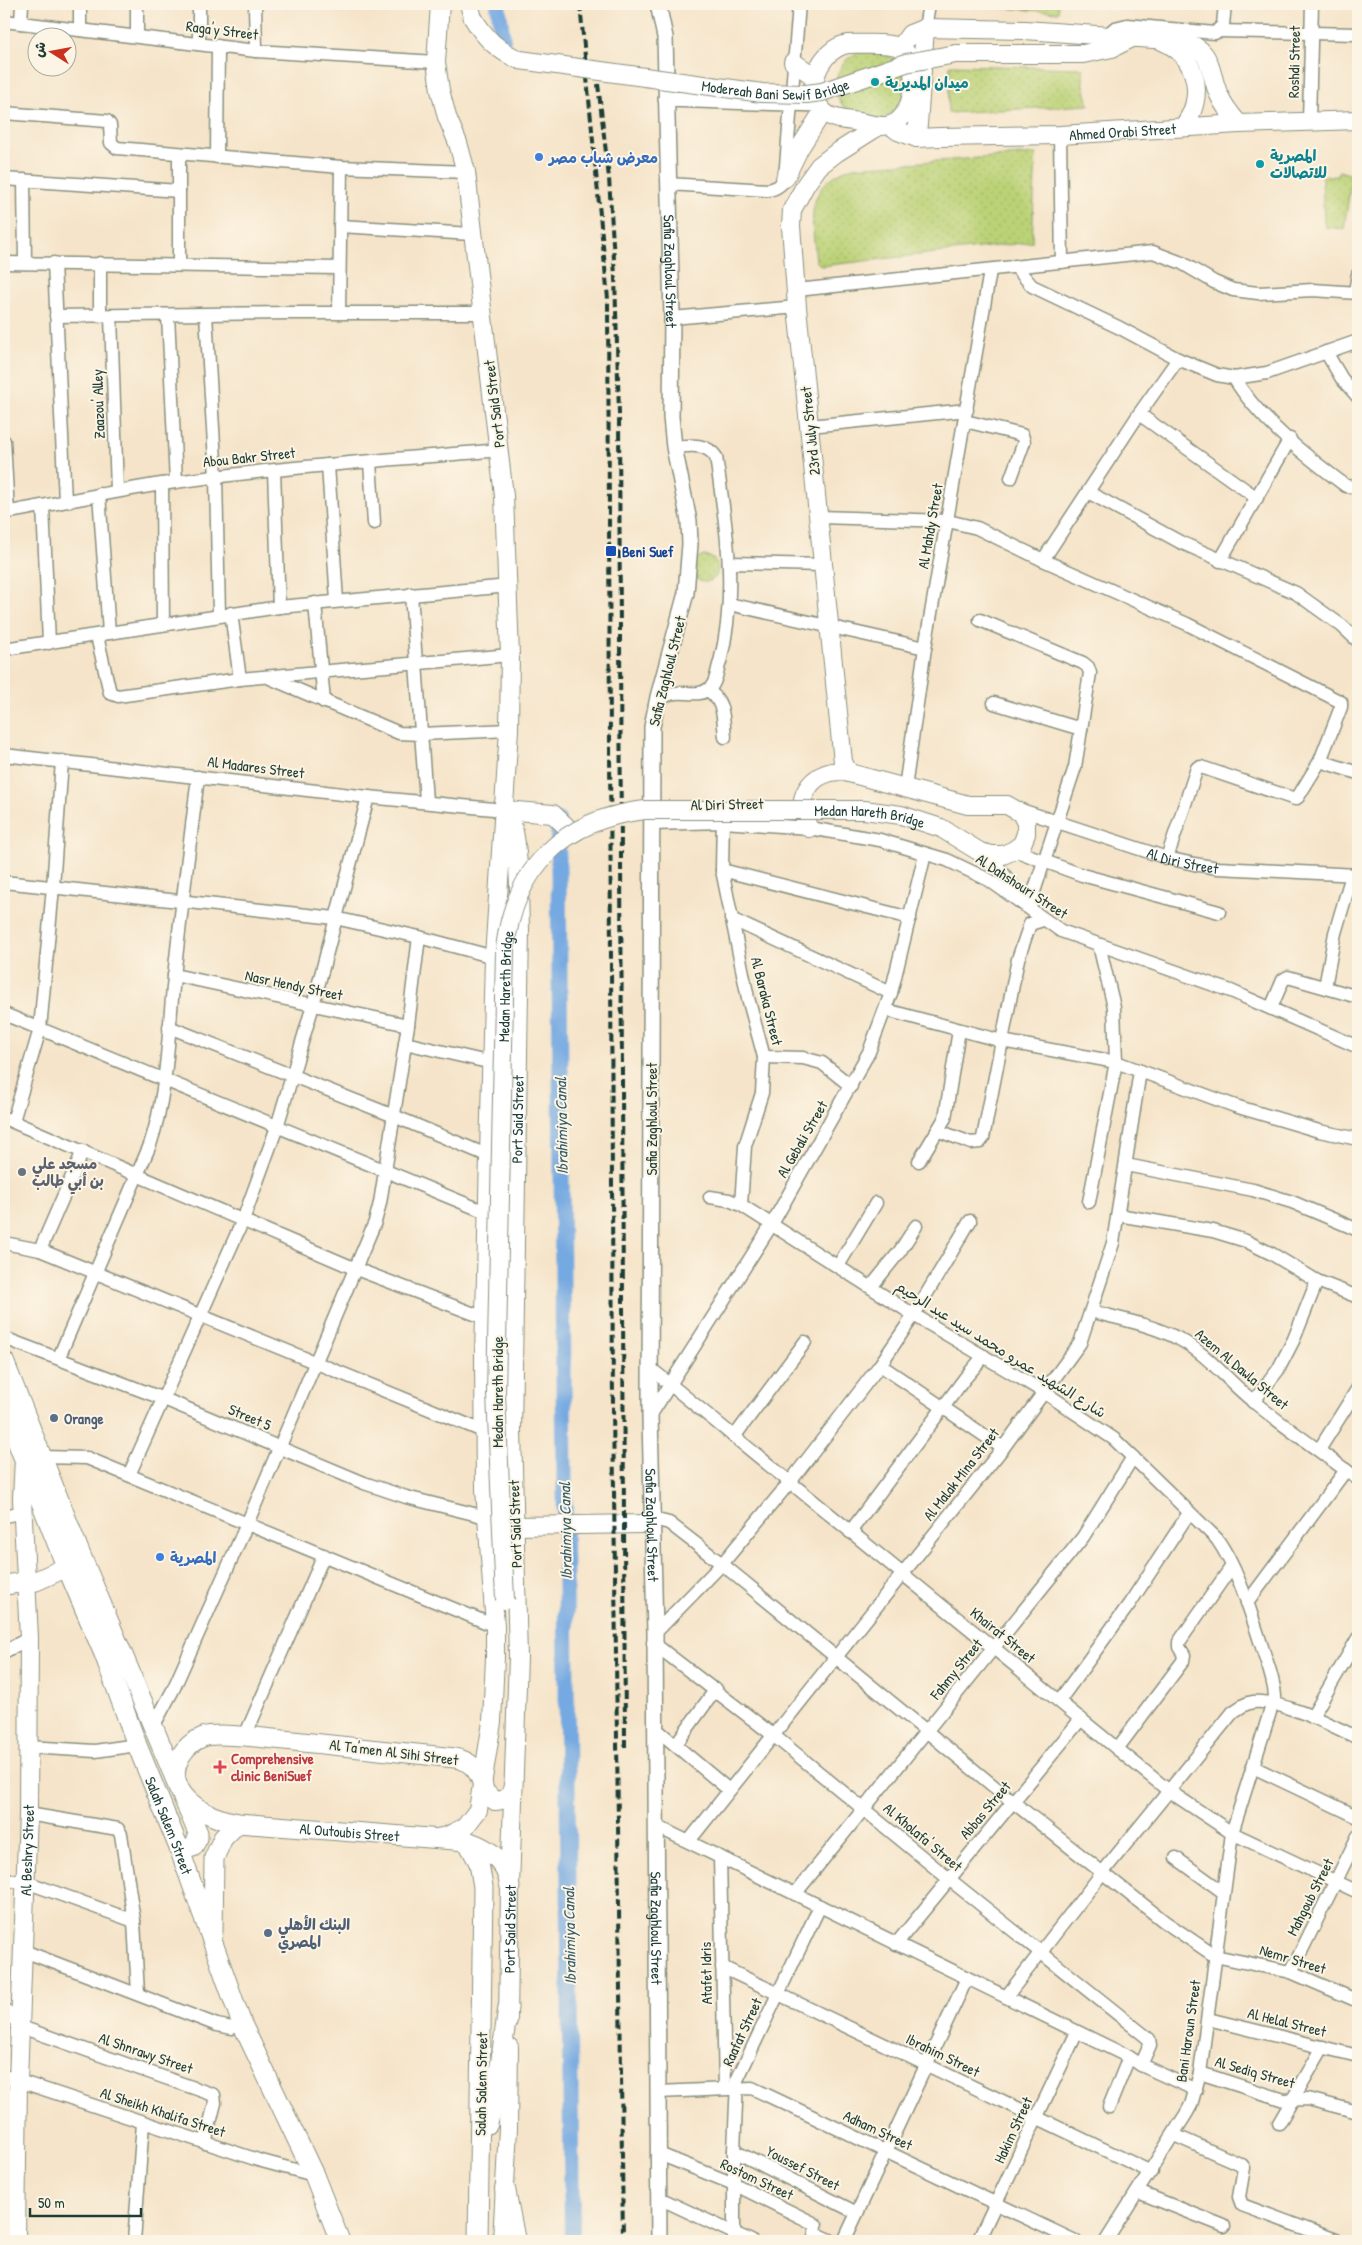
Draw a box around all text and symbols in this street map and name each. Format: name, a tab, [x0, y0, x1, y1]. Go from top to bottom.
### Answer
street label: Raga'y Street	[185, 15, 260, 45]
street label: Roshdi Street	[1283, 25, 1305, 98]
north arrow	[28, 28, 78, 78]
text: ش	[28, 40, 50, 59]
place label: ميدان المديرية	[885, 72, 969, 93]
street label: Modereah Bani Sewif Bridge	[700, 73, 852, 104]
marker: ميدان المديرية	[869, 76, 881, 88]
street label: Ahmed Orabi Street	[1068, 117, 1178, 145]
place label: المصرية للاتصالات	[1270, 145, 1327, 183]
place label: معرض شباب مصر	[547, 147, 658, 168]
marker: معرض شباب مصر	[533, 151, 545, 163]
marker: المصرية للاتصالات	[1254, 158, 1266, 170]
street label: Safia Zaghloul Street	[659, 214, 683, 329]
street label: Port Said Street	[478, 358, 510, 449]
street label: Zaazou' Alley	[86, 369, 110, 439]
street label: 23rd July Street	[795, 385, 825, 476]
street label: Abou Bakr Street	[202, 442, 297, 472]
street label: Al Mahdy Street	[912, 481, 948, 570]
place label: Beni Suef	[622, 541, 674, 562]
marker: Beni Suef	[604, 544, 618, 558]
street label: Safia Zaghloul Street	[643, 613, 691, 728]
street label: Al Madares Street	[206, 751, 306, 783]
street label: Al Diri Street	[690, 793, 764, 815]
street label: Medan Hareth Bridge	[814, 800, 928, 833]
street label: Al Diri Street	[1144, 842, 1221, 879]
street label: Al Dahshouri Street	[972, 848, 1073, 924]
street label: Medan Hareth Bridge	[493, 929, 518, 1042]
street label: Al Baraka Street	[746, 955, 788, 1048]
street label: Nasr Hendy Street	[243, 964, 346, 1006]
street label: Safia Zaghloul Street	[641, 1062, 662, 1175]
street label: Port Said Street	[506, 1074, 528, 1163]
water label: Ibrahimiya Canal	[549, 1077, 573, 1175]
street label: Al Gebali Street	[771, 1096, 833, 1181]
place label: مسجد علي بن أبي طالب	[32, 1153, 104, 1195]
marker: مسجد علي بن أبي طالب	[16, 1166, 28, 1178]
street label: شارع الشهيد عمرو محمد سيد عبد الرحيم	[891, 1275, 1110, 1424]
street label: Azem Al Dawla Street	[1191, 1324, 1294, 1415]
street label: Medan Hareth Bridge	[487, 1336, 508, 1448]
street label: Street 5	[225, 1399, 275, 1436]
place label: Orange	[64, 1408, 103, 1430]
marker: Orange	[48, 1412, 60, 1424]
street label: Al Malak Mina Street	[918, 1423, 1004, 1525]
street label: Safia Zaghloul Street	[641, 1468, 664, 1583]
street label: Port Said Street	[503, 1479, 527, 1568]
water label: Ibrahimiya Canal	[553, 1482, 577, 1580]
place label: المصرية	[170, 1547, 217, 1568]
marker: المصرية	[154, 1551, 166, 1563]
street label: Khairat Street	[966, 1602, 1041, 1668]
street label: Fahmy Street	[924, 1633, 988, 1705]
street label: Al Ta'men Al Sihi Street	[328, 1734, 460, 1770]
place label: Comprehensive clinic BeniSuef	[231, 1748, 314, 1786]
marker: Comprehensive clinic BeniSuef	[213, 1760, 227, 1774]
street label: Salah Salem Street	[140, 1773, 198, 1878]
street label: Abbas Street	[955, 1776, 1016, 1843]
street label: Al Kholafa' Street	[879, 1798, 968, 1877]
street label: Al Beshry Street	[14, 1804, 39, 1896]
street label: Al Outoubis Street	[299, 1817, 401, 1846]
street label: Mahgoub Street	[1281, 1854, 1339, 1939]
street label: Safia Zaghloul Street	[646, 1871, 668, 1985]
street label: Port Said Street	[498, 1884, 521, 1973]
water label: Ibrahimiya Canal	[557, 1887, 581, 1985]
place label: البنك الأهلي المصري	[278, 1914, 350, 1954]
marker: البنك الأهلي المصري	[262, 1927, 274, 1939]
street label: Nemr Street	[1257, 1939, 1330, 1979]
street label: Atafet Idris	[695, 1941, 717, 2004]
street label: Bani Haroun Street	[1170, 1978, 1206, 2083]
street label: Raafat Street	[717, 1994, 767, 2070]
street label: Al Helal Street	[1246, 2002, 1329, 2042]
street label: Al Shnrawy Street	[96, 2027, 197, 2079]
street label: Ibrahim Street	[903, 2028, 984, 2082]
street label: Salah Salem Street	[470, 2031, 492, 2136]
street label: Al Sediq Street	[1213, 2051, 1298, 2094]
street label: Al Sheikh Khalifa Street	[98, 2082, 229, 2142]
street label: Hakim Street	[988, 2093, 1038, 2167]
street label: Adham Street	[840, 2105, 917, 2155]
street label: Youssef Street	[763, 2140, 844, 2196]
street label: Rostom Street	[717, 2153, 798, 2205]
scale bar	[30, 2185, 141, 2217]
text: 50 m	[38, 2192, 65, 2213]

